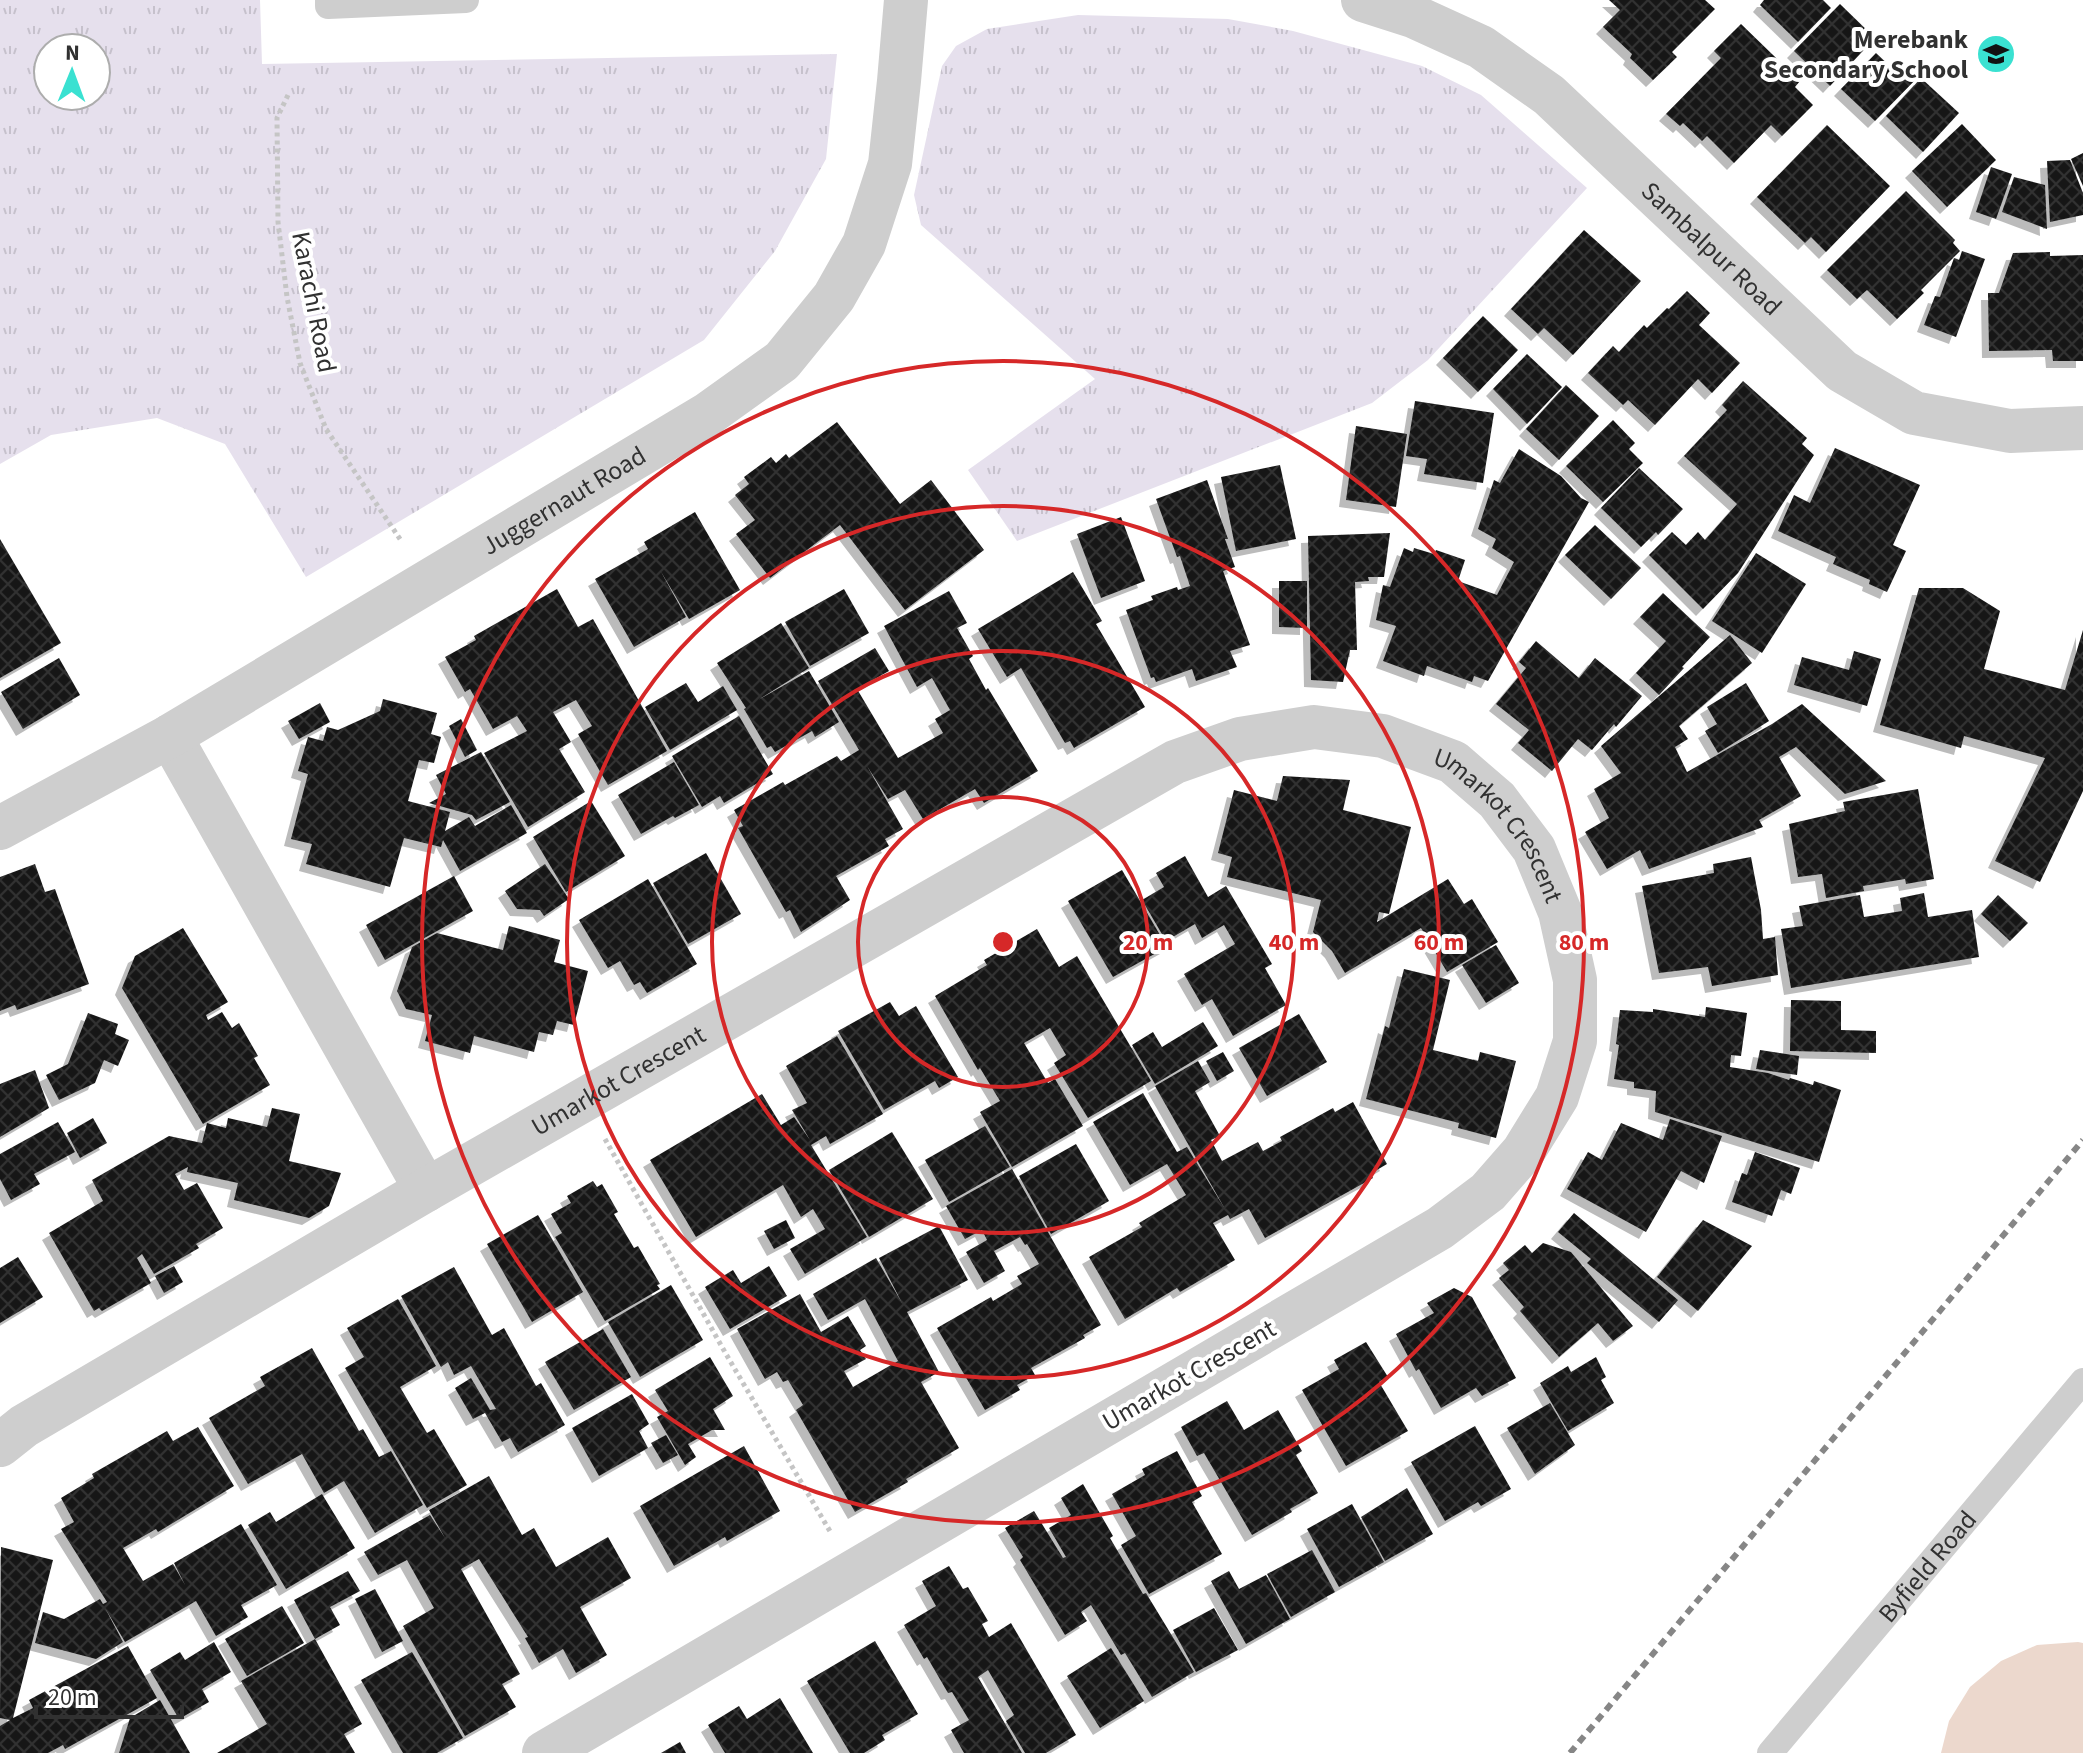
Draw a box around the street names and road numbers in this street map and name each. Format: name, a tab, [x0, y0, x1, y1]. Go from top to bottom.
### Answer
street label: Sambalpur Road	[1633, 173, 1790, 324]
street label: Karachi Road	[282, 228, 346, 376]
street label: Juggernaut Road	[474, 437, 653, 564]
street label: Umarkot Crescent	[1429, 738, 1573, 908]
street label: Umarkot Crescent	[524, 1016, 712, 1145]
street label: Umarkot Crescent	[1095, 1310, 1283, 1440]
street label: Byfield Road	[1869, 1502, 1985, 1630]

